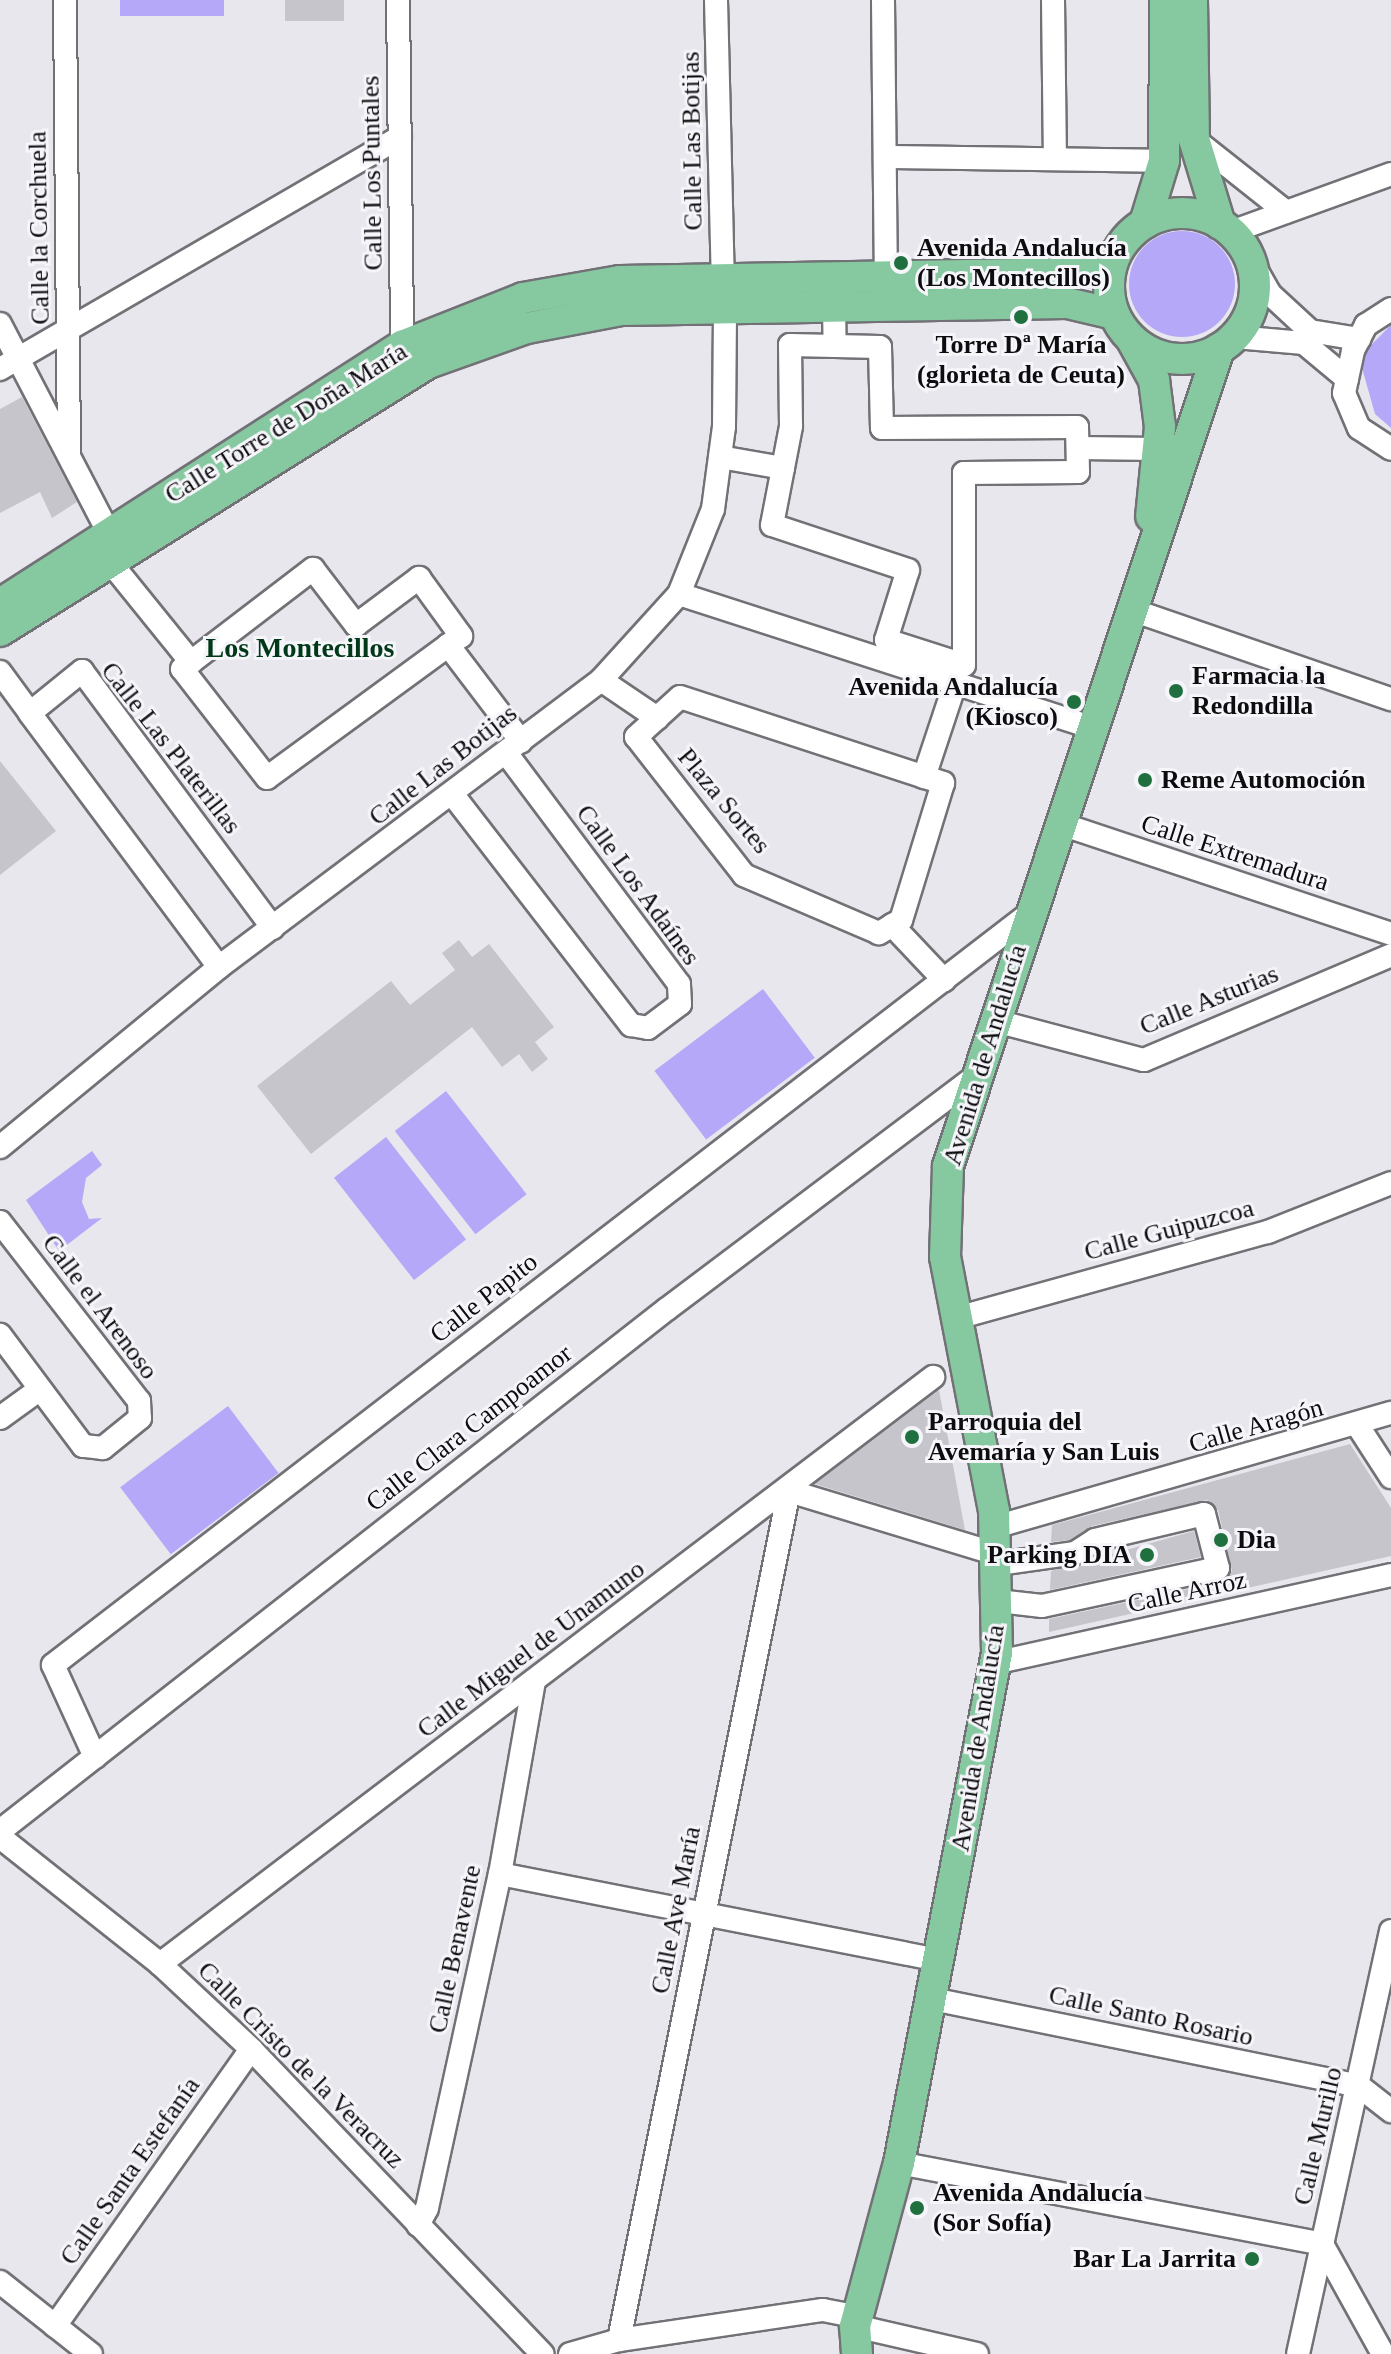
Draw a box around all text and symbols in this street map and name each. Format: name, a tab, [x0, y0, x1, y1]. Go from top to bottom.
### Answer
street label: Calle Las Botijas	[675, 51, 709, 231]
street label: Calle Los Puntales	[355, 75, 389, 271]
street label: Calle la Corchuela	[22, 131, 56, 325]
place label: Avenida Andalucía (Los Montecillos)	[917, 232, 1128, 294]
marker: Avenida Andalucía (Los Montecillos)	[892, 254, 910, 272]
marker: Torre Dª María (glorieta de Ceuta)	[1012, 308, 1030, 326]
place label: Torre Dª María (glorieta de Ceuta)	[917, 329, 1125, 390]
street label: Calle Torre de Doña María	[159, 336, 413, 510]
district label: Los Montecillos	[206, 631, 394, 665]
street label: Calle Las Platerillas	[94, 656, 248, 840]
place label: Farmacia la Redondilla	[1192, 660, 1326, 722]
place label: Avenida Andalucía (Kiosco)	[847, 671, 1058, 732]
marker: Farmacia la Redondilla	[1167, 682, 1185, 700]
marker: Avenida Andalucía (Kiosco)	[1065, 693, 1083, 711]
street label: Calle Las Botijas	[363, 698, 523, 832]
street label: Plaza Sortes	[671, 742, 777, 860]
place label: Reme Automoción	[1161, 764, 1367, 796]
marker: Reme Automoción	[1136, 771, 1154, 789]
street label: Calle Los Adaínes	[569, 798, 707, 972]
street label: Calle Extremadura	[1137, 808, 1333, 898]
street label: Avenida de Andalucía	[936, 940, 1034, 1170]
street label: Calle Asturias	[1135, 958, 1283, 1042]
street label: Calle Guipuzcoa	[1081, 1192, 1257, 1268]
street label: Calle el Arenoso	[35, 1228, 165, 1386]
street label: Calle Papito	[424, 1246, 544, 1350]
street label: Calle Clara Campoamor	[360, 1338, 578, 1518]
street label: Calle Aragón	[1185, 1392, 1327, 1460]
place label: Parroquia del Avemaría y San Luis	[928, 1406, 1159, 1468]
marker: Parroquia del Avemaría y San Luis	[903, 1428, 921, 1446]
place label: Dia	[1237, 1524, 1276, 1556]
marker: Dia	[1212, 1531, 1230, 1549]
place label: Parking DIA	[987, 1539, 1131, 1571]
marker: Parking DIA	[1138, 1546, 1156, 1564]
street label: Calle Miguel de Unamuno	[411, 1553, 651, 1745]
street label: Calle Arroz	[1124, 1564, 1250, 1620]
street label: Avenida de Andalucía	[945, 1622, 1011, 1854]
street label: Calle Ave María	[644, 1823, 708, 1997]
street label: Calle Benavente	[422, 1862, 488, 2036]
street label: Calle Cristo de la Veracruz	[191, 1955, 411, 2175]
street label: Calle Santo Rosario	[1046, 1979, 1256, 2053]
street label: Calle Murillo	[1287, 2064, 1349, 2208]
street label: Calle Santa Estefanía	[53, 2071, 207, 2271]
place label: Avenida Andalucía (Sor Sofía)	[933, 2177, 1144, 2238]
marker: Avenida Andalucía (Sor Sofía)	[908, 2199, 926, 2217]
place label: Bar La Jarrita	[1073, 2243, 1236, 2275]
marker: Bar La Jarrita	[1243, 2250, 1261, 2268]

